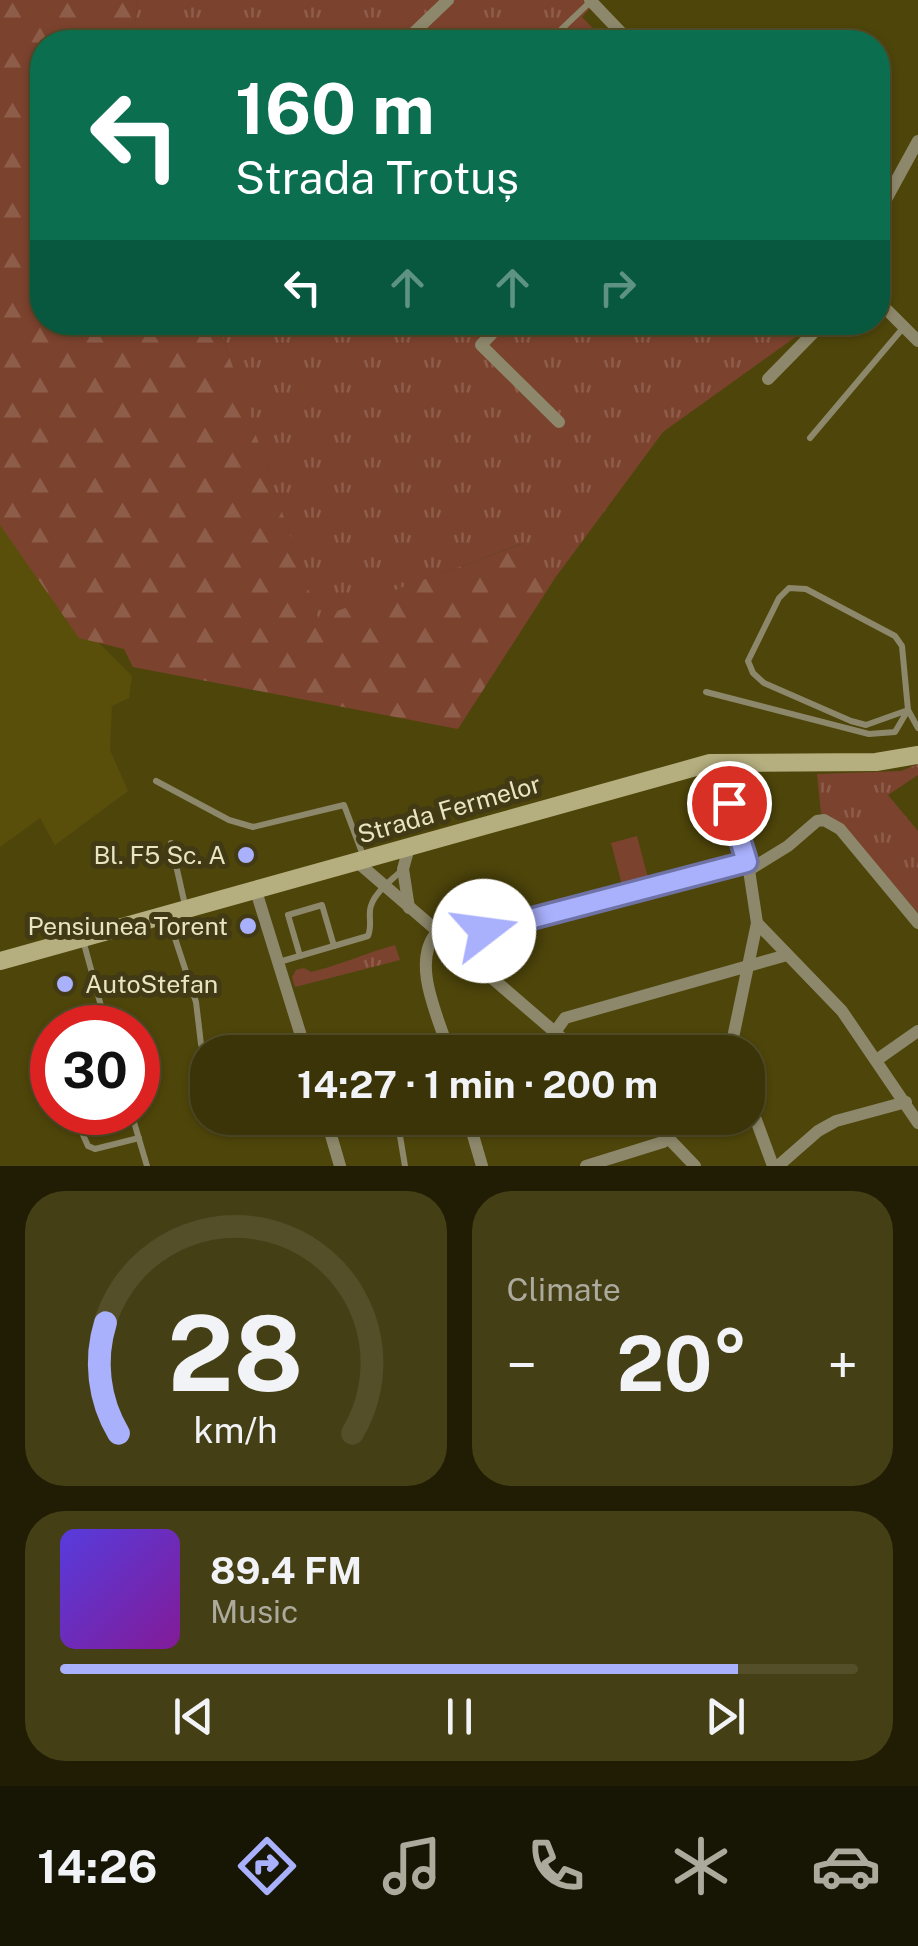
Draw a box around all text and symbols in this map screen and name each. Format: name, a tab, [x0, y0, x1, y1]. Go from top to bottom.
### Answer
text: 160 m	[235, 67, 435, 150]
icon: left	[70, 70, 200, 200]
text: Strada Trotuș	[235, 151, 519, 204]
icon: left	[275, 260, 330, 315]
icon: ahead	[380, 260, 435, 315]
icon: ahead	[485, 260, 540, 315]
icon: right	[590, 260, 645, 315]
pin	[687, 761, 772, 846]
street label: Strada Fermelor	[354, 769, 544, 849]
icon: arrive	[702, 776, 757, 831]
place label: Bl. F5 Sc. A	[93, 840, 226, 870]
marker: Bl. F5 Sc. A	[235, 844, 257, 866]
position arrow	[432, 879, 536, 983]
place label: Pensiunea Torent	[27, 911, 228, 941]
marker: Pensiunea Torent	[237, 915, 259, 937]
place label: AutoStefan	[85, 969, 218, 999]
marker: AutoStefan	[54, 973, 76, 995]
speed limit sign: 30	[30, 1005, 160, 1135]
text: 14:27 · 1 min · 200 m	[297, 1062, 658, 1107]
text: Climate	[507, 1271, 621, 1308]
text: 28	[168, 1292, 304, 1414]
text: 20°	[616, 1320, 748, 1408]
text: −	[507, 1333, 537, 1397]
text: +	[827, 1333, 858, 1397]
text: km/h	[194, 1409, 278, 1451]
text: 89.4 FM	[210, 1548, 362, 1593]
text: Music	[210, 1593, 298, 1630]
icon: previous	[166, 1689, 221, 1744]
icon: pause	[432, 1689, 487, 1744]
icon: next	[698, 1689, 753, 1744]
icon: directions	[232, 1831, 302, 1901]
icon: music	[377, 1831, 447, 1901]
icon: phone	[521, 1831, 591, 1901]
icon: climate	[666, 1831, 736, 1901]
icon: car	[811, 1831, 881, 1901]
text: 14:26	[37, 1840, 157, 1893]

